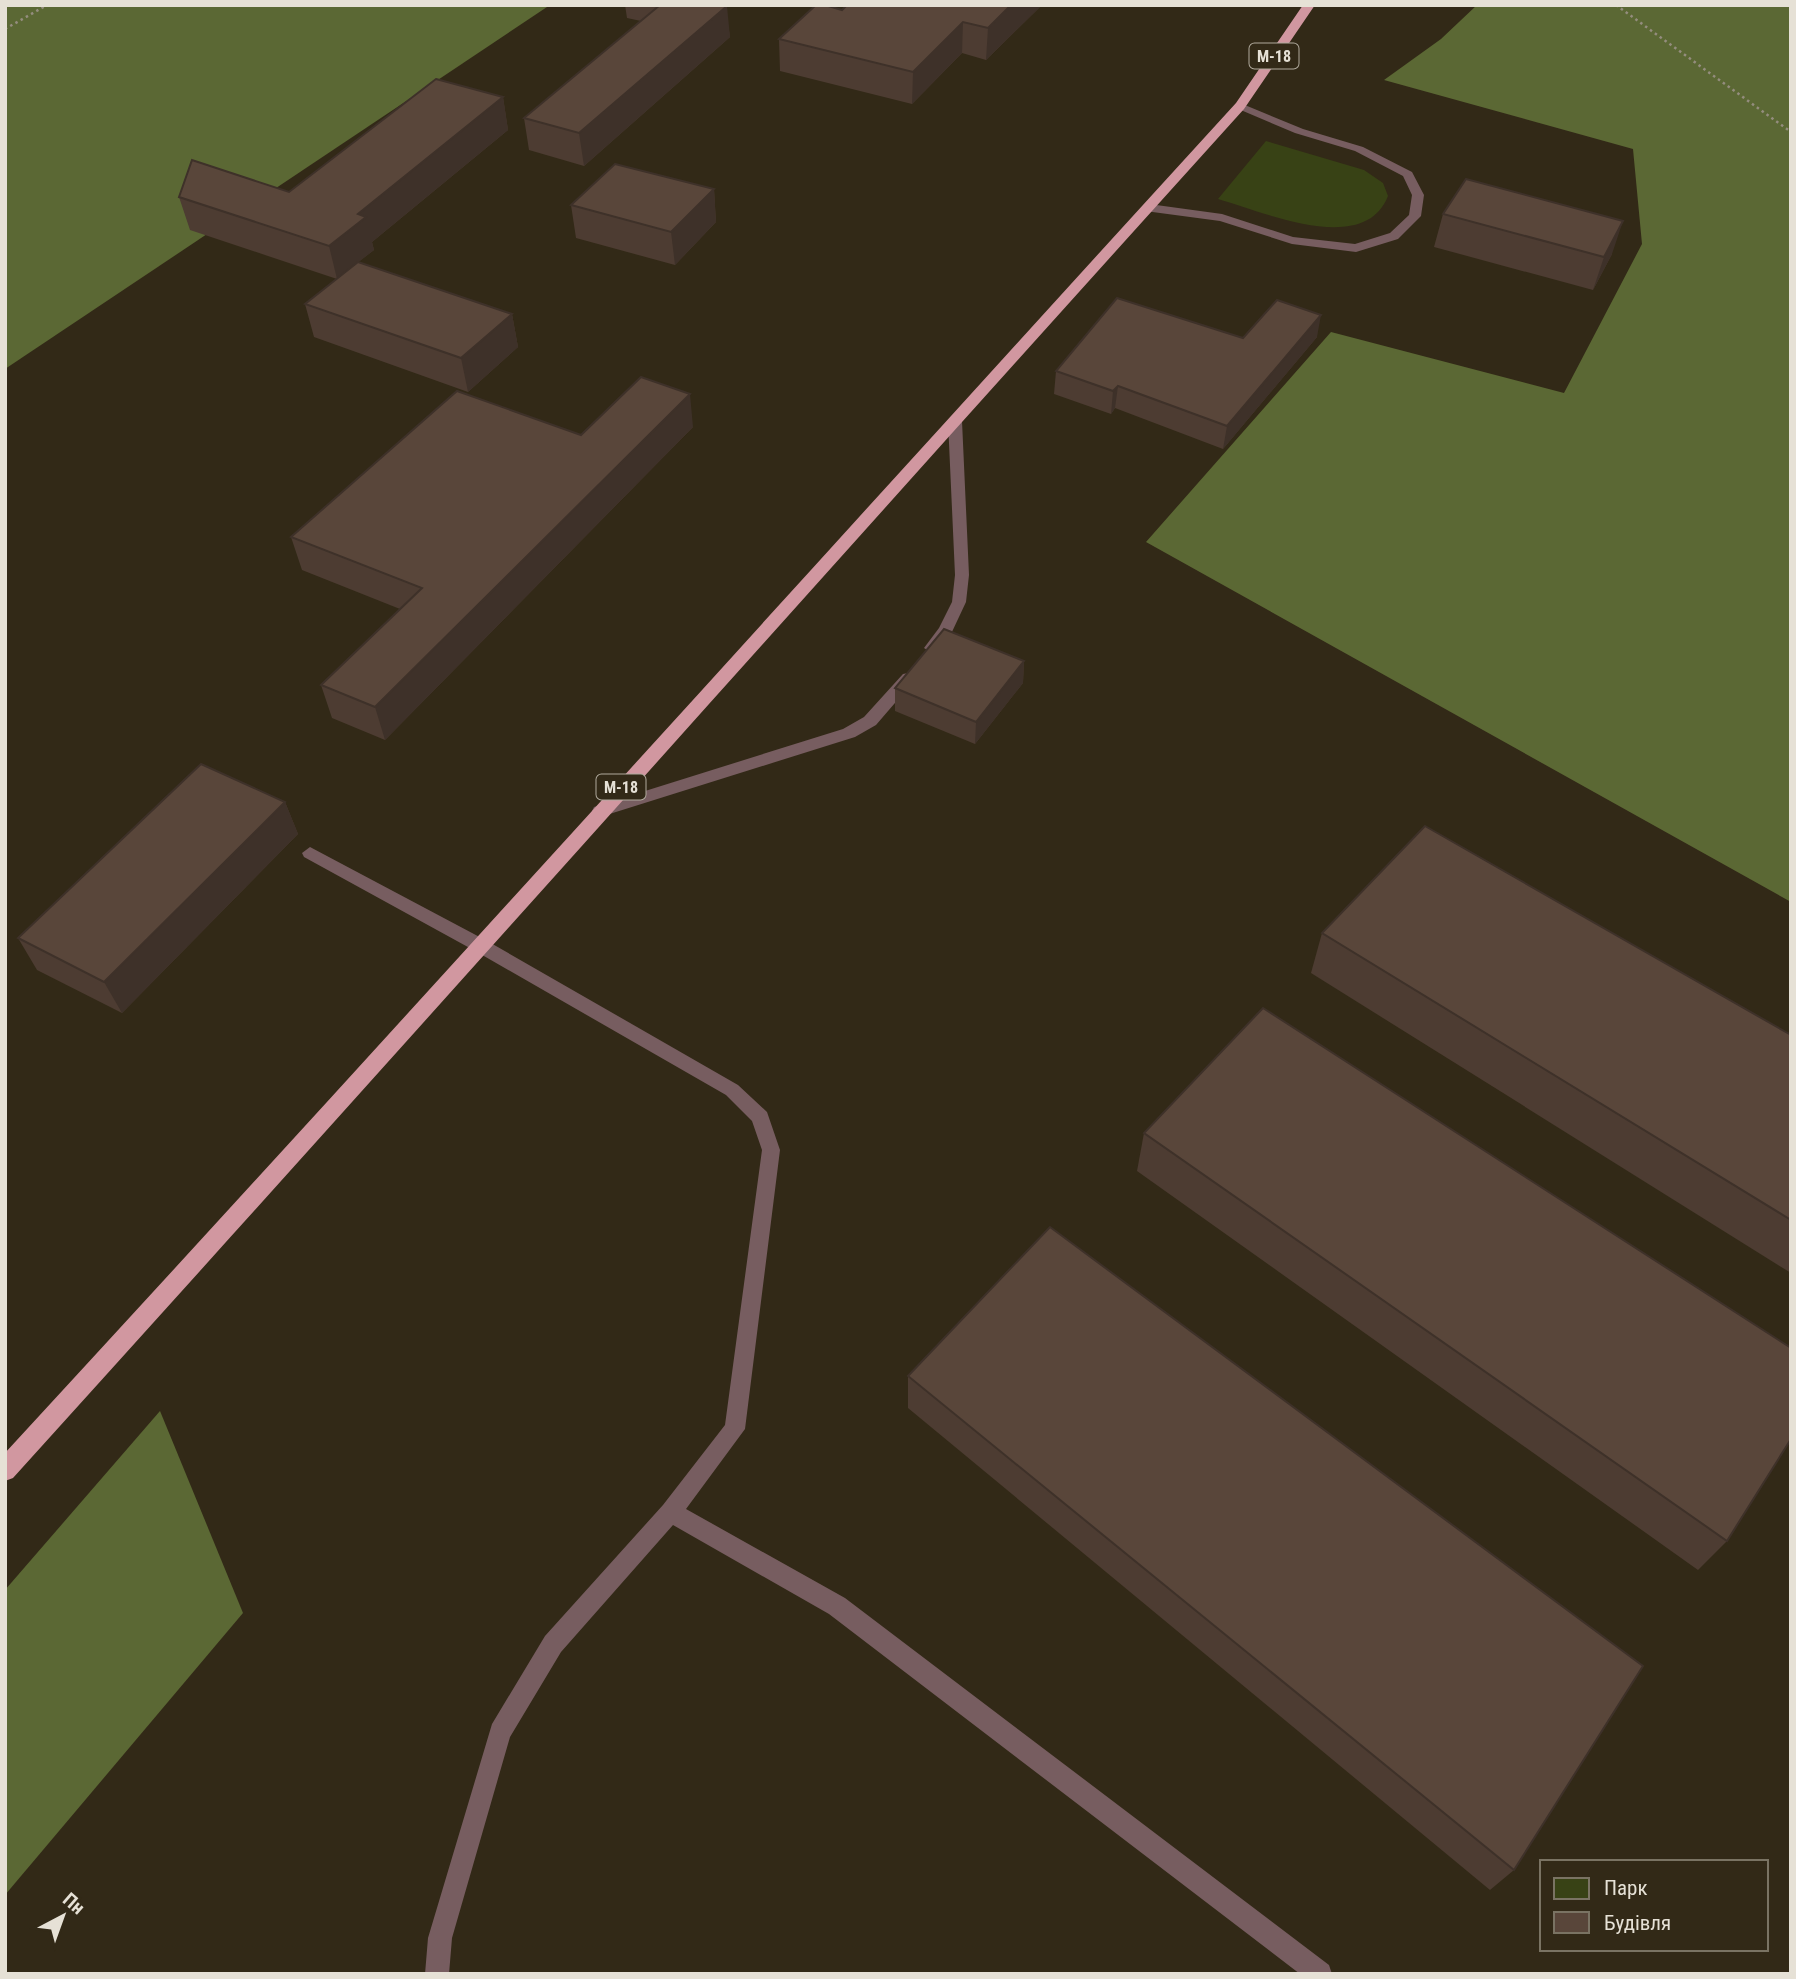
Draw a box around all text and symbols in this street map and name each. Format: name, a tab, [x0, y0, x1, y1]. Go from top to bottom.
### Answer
road number: М-18	[1250, 44, 1298, 68]
road number: М-18	[596, 774, 646, 800]
legend	[1540, 1860, 1768, 1951]
text: Парк	[1604, 1876, 1648, 1900]
north arrow	[28, 1881, 98, 1951]
text: Пн	[58, 1888, 89, 1919]
text: Будівля	[1604, 1911, 1671, 1935]

